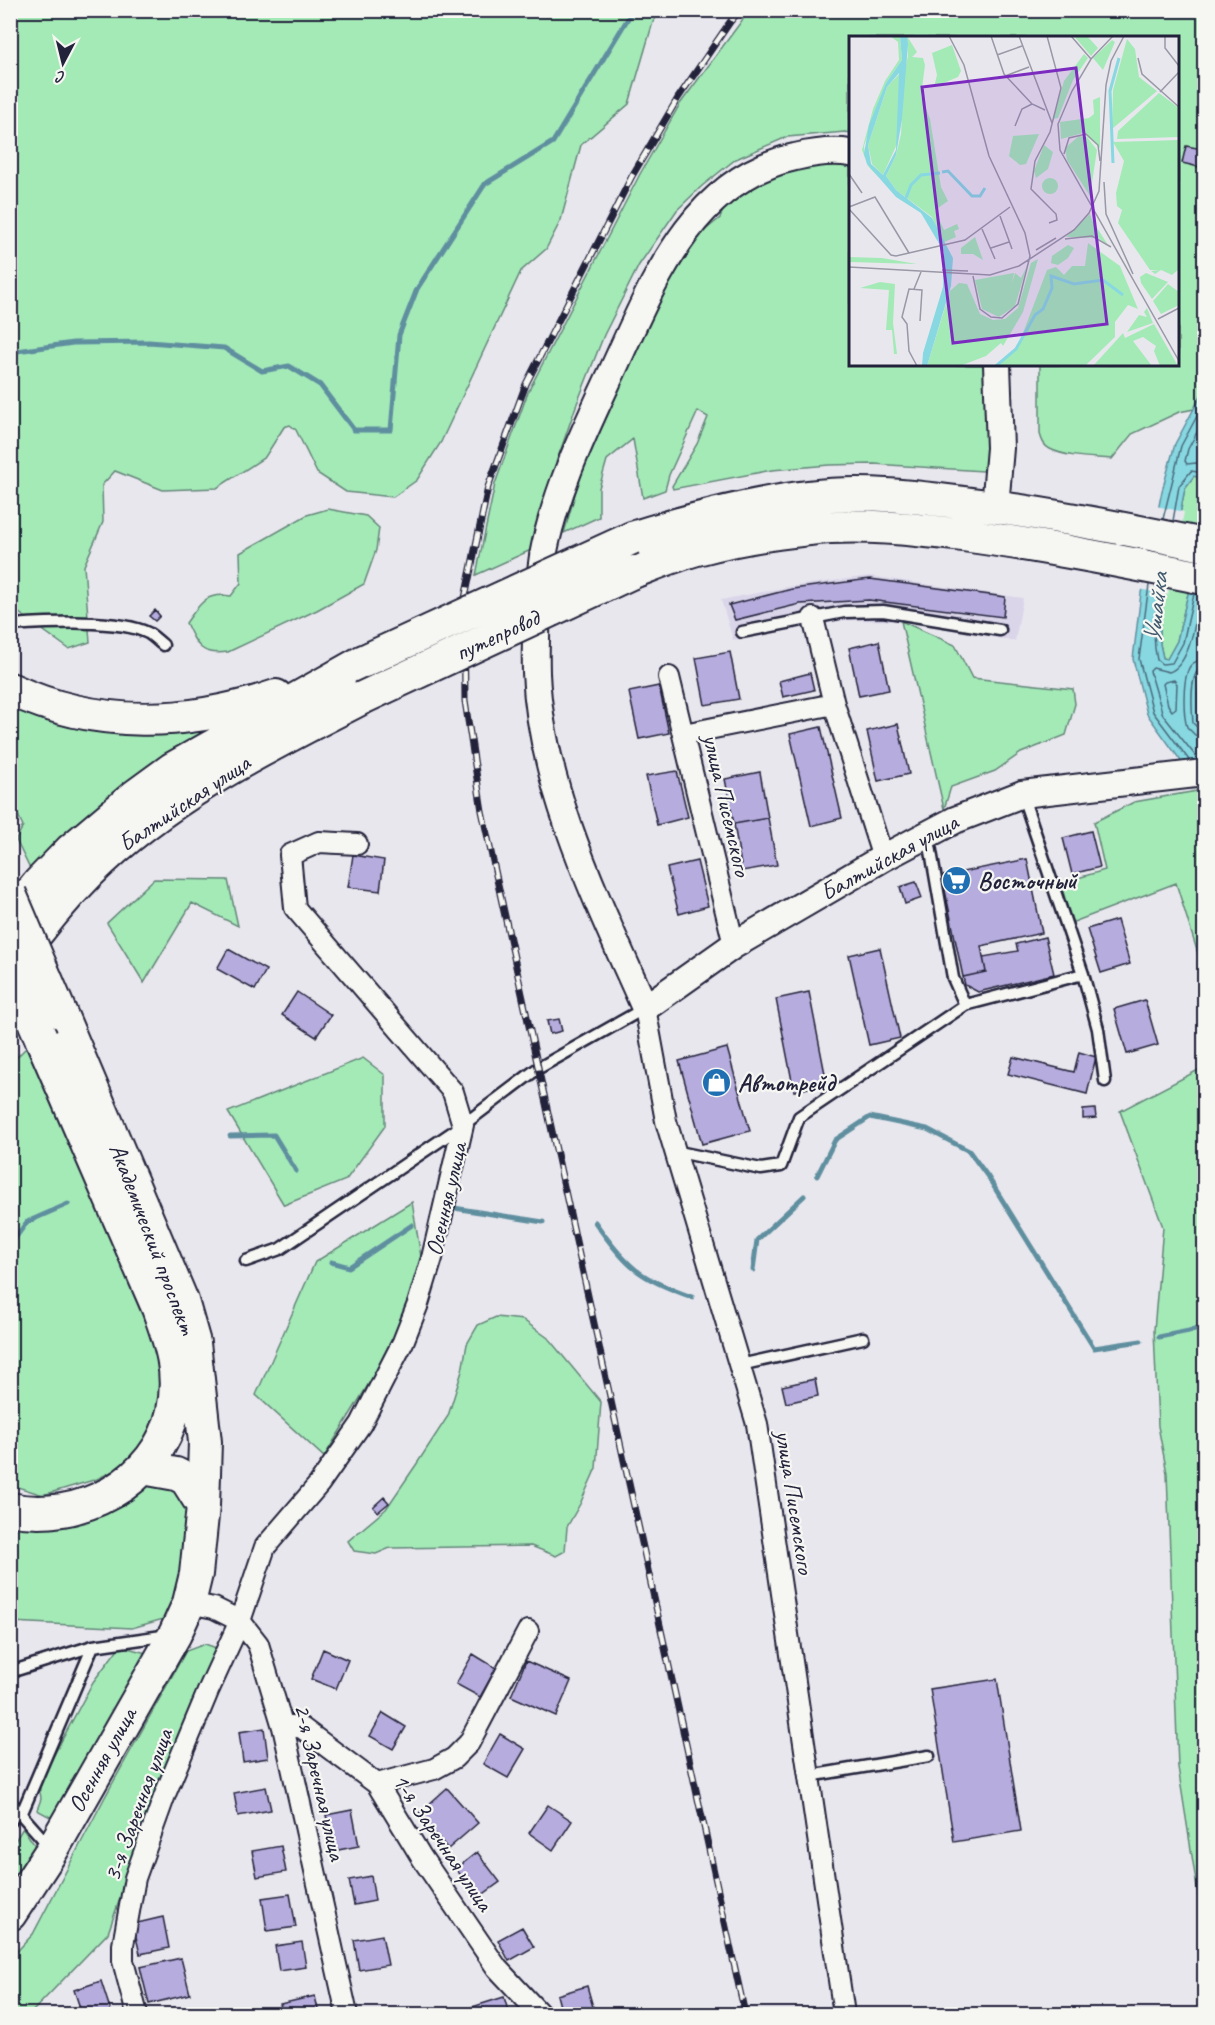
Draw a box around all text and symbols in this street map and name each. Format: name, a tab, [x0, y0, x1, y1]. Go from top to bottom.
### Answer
north arrow	[33, 33, 93, 93]
inset map	[849, 36, 1179, 366]
text: С	[54, 66, 66, 87]
water label: Ушайка	[1135, 569, 1176, 645]
street label: путепровод	[450, 601, 547, 667]
street label: улица Писемского	[696, 729, 758, 880]
street label: Балтийская улица	[112, 747, 257, 858]
street label: Балтийская улица	[815, 806, 964, 907]
supermarket icon: Восточный	[941, 865, 973, 897]
place label: Восточный	[978, 866, 1079, 896]
shop icon: Автотрейд	[701, 1067, 733, 1099]
place label: Автотрейд	[738, 1068, 838, 1098]
street label: Осенняя улица	[418, 1137, 474, 1259]
street label: Академический проспект	[103, 1139, 203, 1339]
street label: улица Писемского	[769, 1426, 821, 1577]
street label: Осенняя улица	[61, 1700, 144, 1818]
street label: 2-я Заречная улица	[287, 1701, 353, 1864]
street label: 3-я Заречная улица	[97, 1724, 180, 1885]
street label: 1-я Заречная улица	[386, 1767, 501, 1918]

